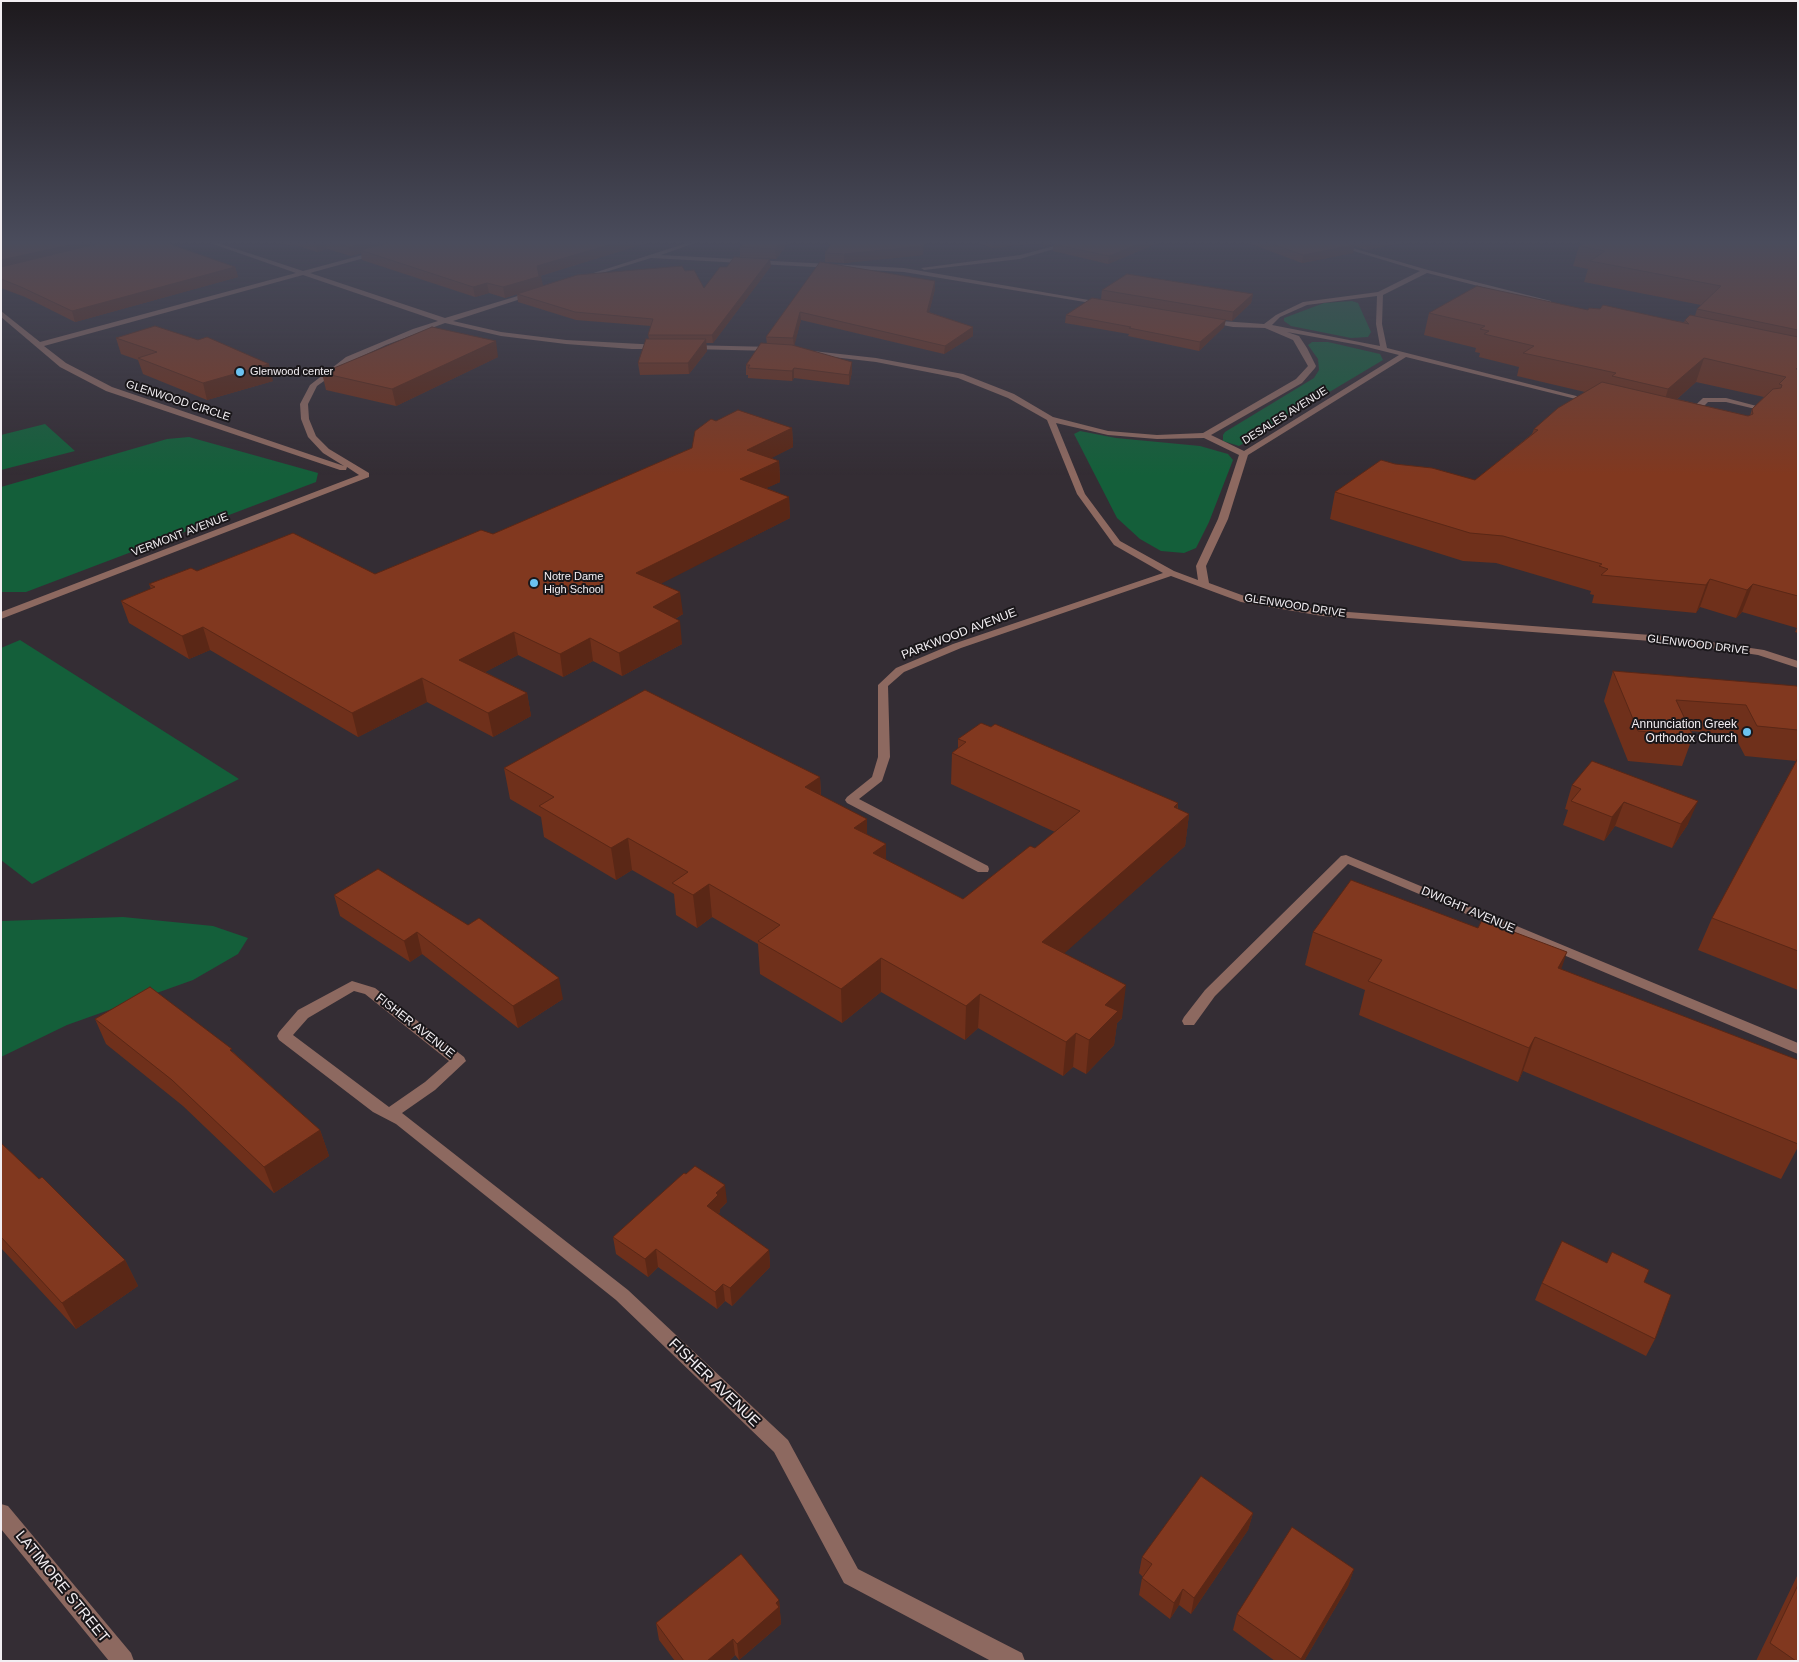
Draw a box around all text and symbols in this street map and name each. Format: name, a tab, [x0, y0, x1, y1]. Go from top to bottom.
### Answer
place label: Glenwood center	[250, 365, 333, 379]
marker: Glenwood center	[234, 366, 246, 378]
street label: GLENWOOD CIRCLE	[124, 378, 232, 424]
street label: DESALES AVENUE	[1240, 384, 1330, 448]
street label: VERMONT AVENUE	[130, 510, 230, 560]
place label: Notre Dame High School	[544, 570, 603, 596]
marker: Notre Dame High School	[528, 577, 540, 589]
street label: GLENWOOD DRIVE	[1244, 591, 1346, 621]
street label: PARKWOOD AVENUE	[899, 605, 1019, 663]
street label: GLENWOOD DRIVE	[1647, 632, 1749, 658]
place label: Annunciation Greek Orthodox Church	[1632, 718, 1737, 746]
marker: Annunciation Greek Orthodox Church	[1741, 726, 1753, 738]
street label: DWIGHT AVENUE	[1419, 884, 1517, 936]
street label: FISHER AVENUE	[373, 991, 457, 1061]
street label: FISHER AVENUE	[665, 1335, 763, 1431]
street label: LATIMORE STREET	[11, 1527, 113, 1647]

